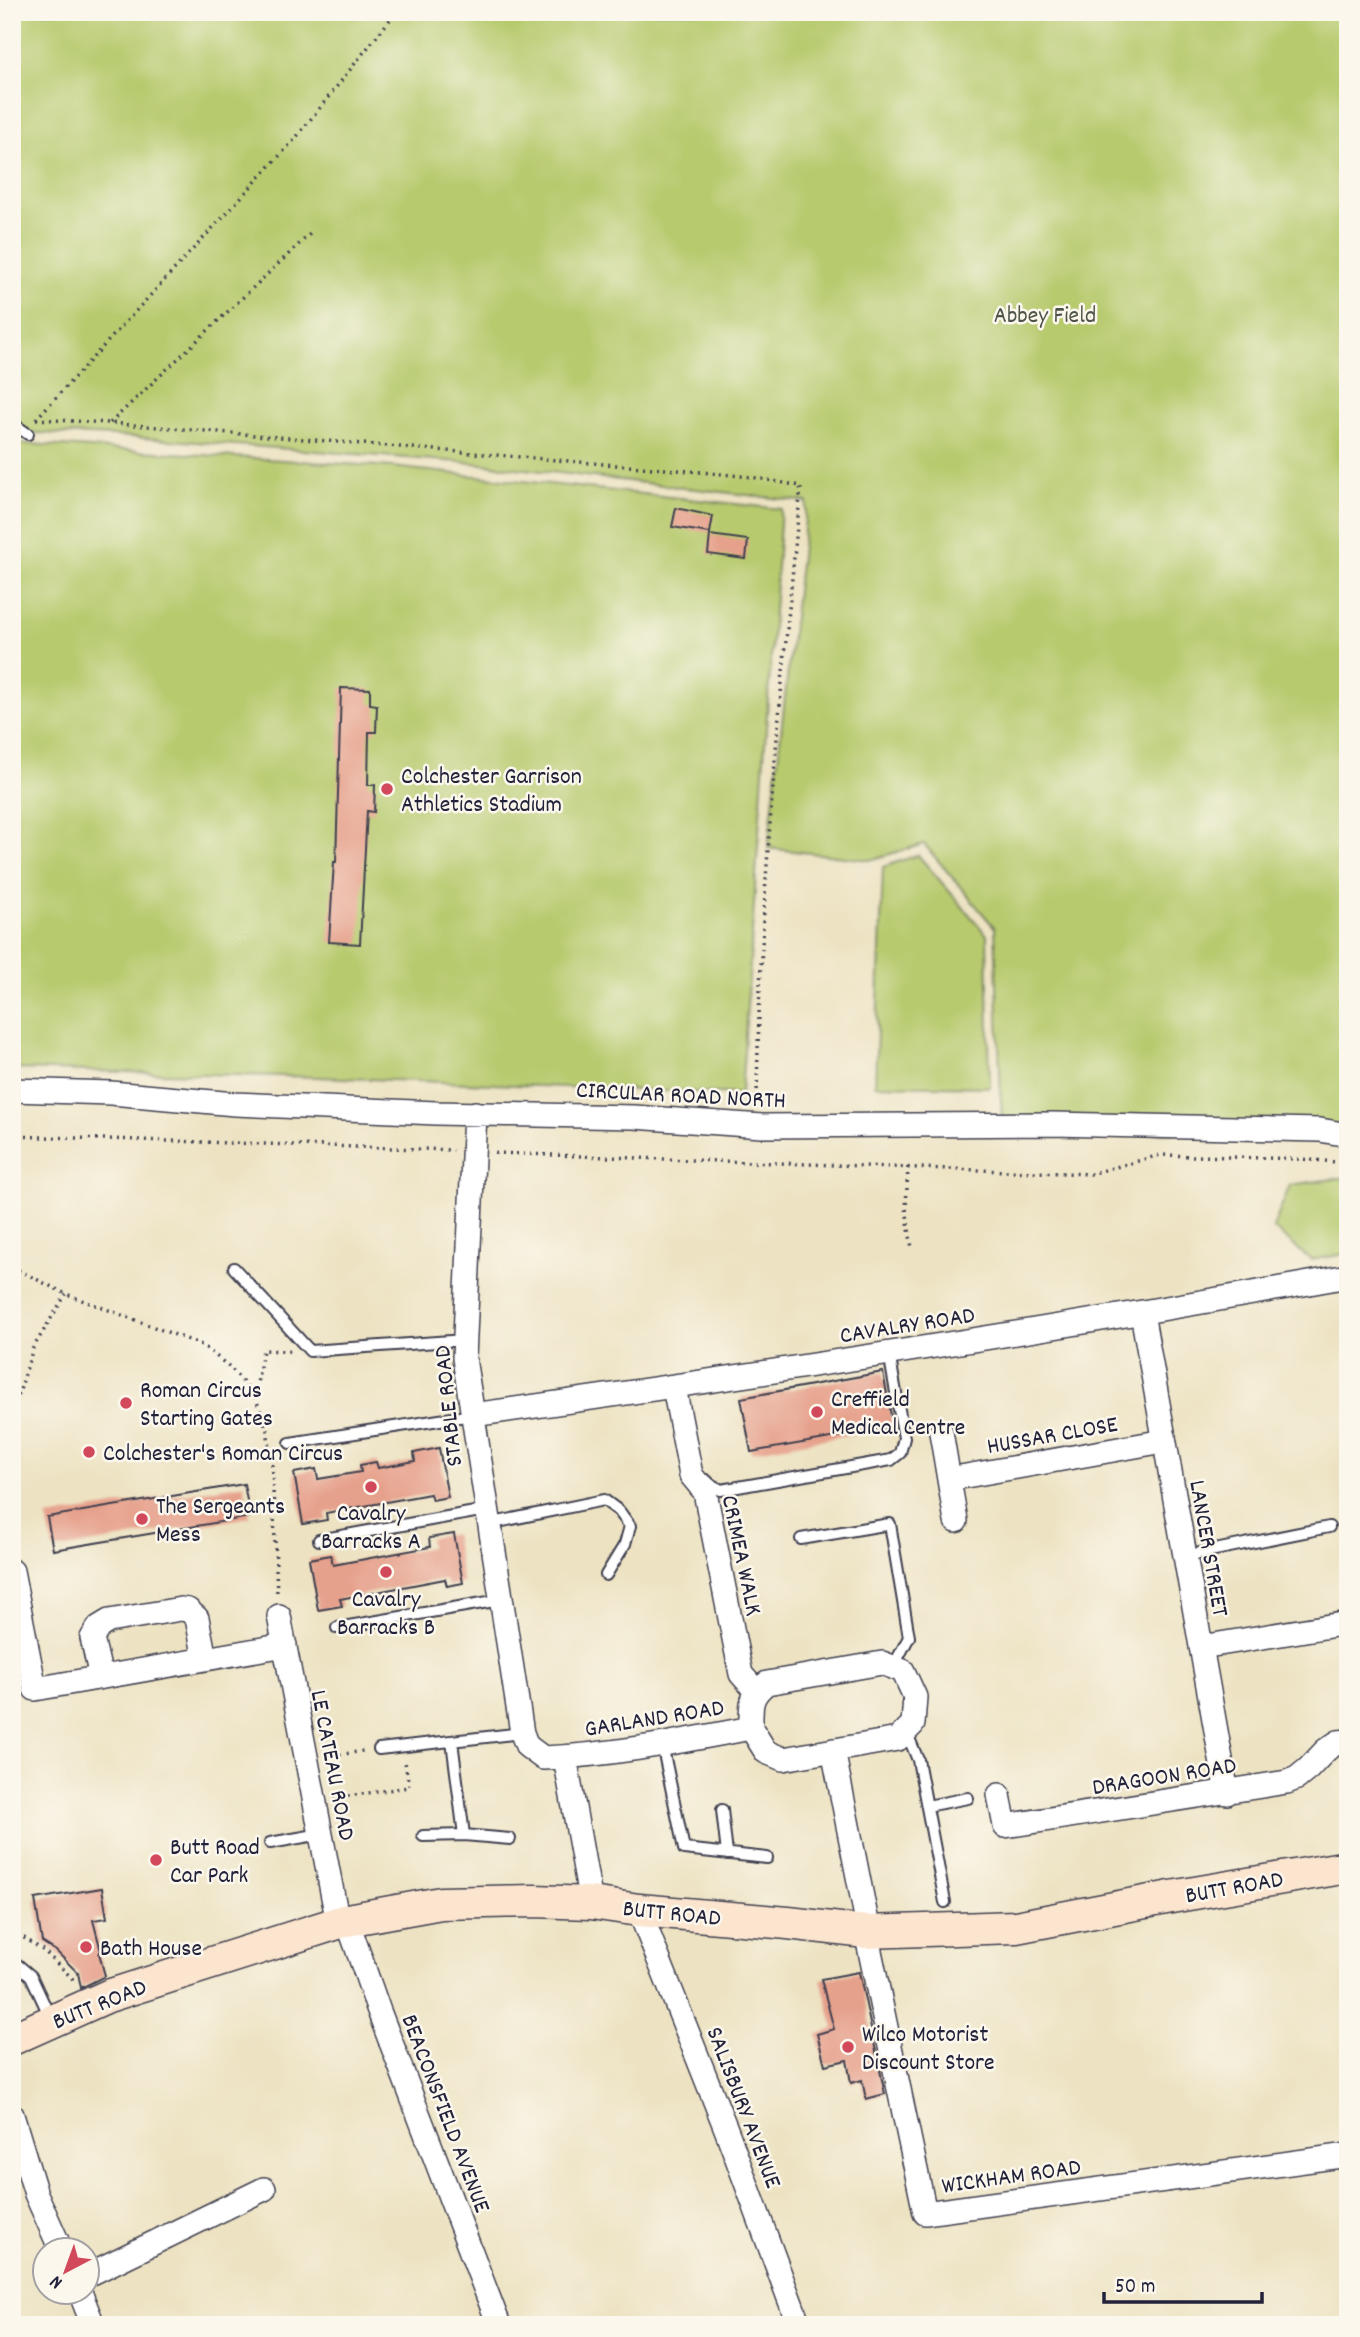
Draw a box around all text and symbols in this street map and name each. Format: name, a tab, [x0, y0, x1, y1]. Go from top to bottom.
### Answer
park label: Abbey Field	[994, 300, 1096, 334]
place label: Colchester Garrison Athletics Stadium	[401, 761, 582, 823]
marker: Colchester Garrison Athletics Stadium	[379, 781, 395, 797]
street label: CIRCULAR ROAD NORTH	[575, 1075, 787, 1119]
street label: CAVALRY ROAD	[837, 1300, 977, 1354]
street label: STABLE ROAD	[427, 1343, 473, 1468]
place label: Roman Circus Starting Gates	[140, 1375, 273, 1437]
place label: Creffield Medical Centre	[831, 1384, 965, 1446]
marker: Roman Circus Starting Gates	[118, 1395, 134, 1411]
marker: Creffield Medical Centre	[809, 1404, 825, 1420]
street label: HUSSAR CLOSE	[984, 1409, 1121, 1465]
place label: Colchester's Roman Circus	[103, 1438, 343, 1472]
marker: Colchester's Roman Circus	[81, 1444, 97, 1460]
street label: LANCER STREET	[1178, 1478, 1236, 1620]
marker: Cavalry Barracks A	[363, 1479, 379, 1495]
place label: The Sergeants Mess	[156, 1491, 285, 1553]
street label: CRIMEA WALK	[711, 1492, 769, 1619]
place label: Cavalry Barracks A	[321, 1498, 421, 1560]
marker: The Sergeants Mess	[134, 1511, 150, 1527]
marker: Cavalry Barracks B	[378, 1564, 394, 1580]
place label: Cavalry Barracks B	[337, 1584, 435, 1646]
street label: LE CATEAU ROAD	[300, 1687, 362, 1844]
street label: GARLAND ROAD	[582, 1692, 727, 1748]
street label: DRAGOON ROAD	[1090, 1750, 1239, 1806]
place label: Butt Road Car Park	[170, 1832, 260, 1894]
marker: Butt Road Car Park	[148, 1852, 164, 1868]
street label: BUTT ROAD	[1183, 1864, 1286, 1914]
street label: BUTT ROAD	[621, 1893, 722, 1937]
place label: Bath House	[100, 1933, 202, 1967]
marker: Bath House	[78, 1939, 94, 1955]
street label: BUTT ROAD	[48, 1972, 152, 2040]
street label: BEACONSFIELD AVENUE	[391, 2010, 498, 2218]
place label: Wilco Motorist Discount Store	[862, 2019, 995, 2081]
street label: SALISBURY AVENUE	[696, 2022, 789, 2194]
marker: Wilco Motorist Discount Store	[840, 2039, 856, 2055]
street label: WICKHAM ROAD	[940, 2151, 1083, 2205]
north arrow	[32, 2236, 102, 2306]
scale bar	[1104, 2260, 1262, 2304]
text: N	[45, 2268, 70, 2294]
text: 50 m	[1115, 2273, 1155, 2303]

